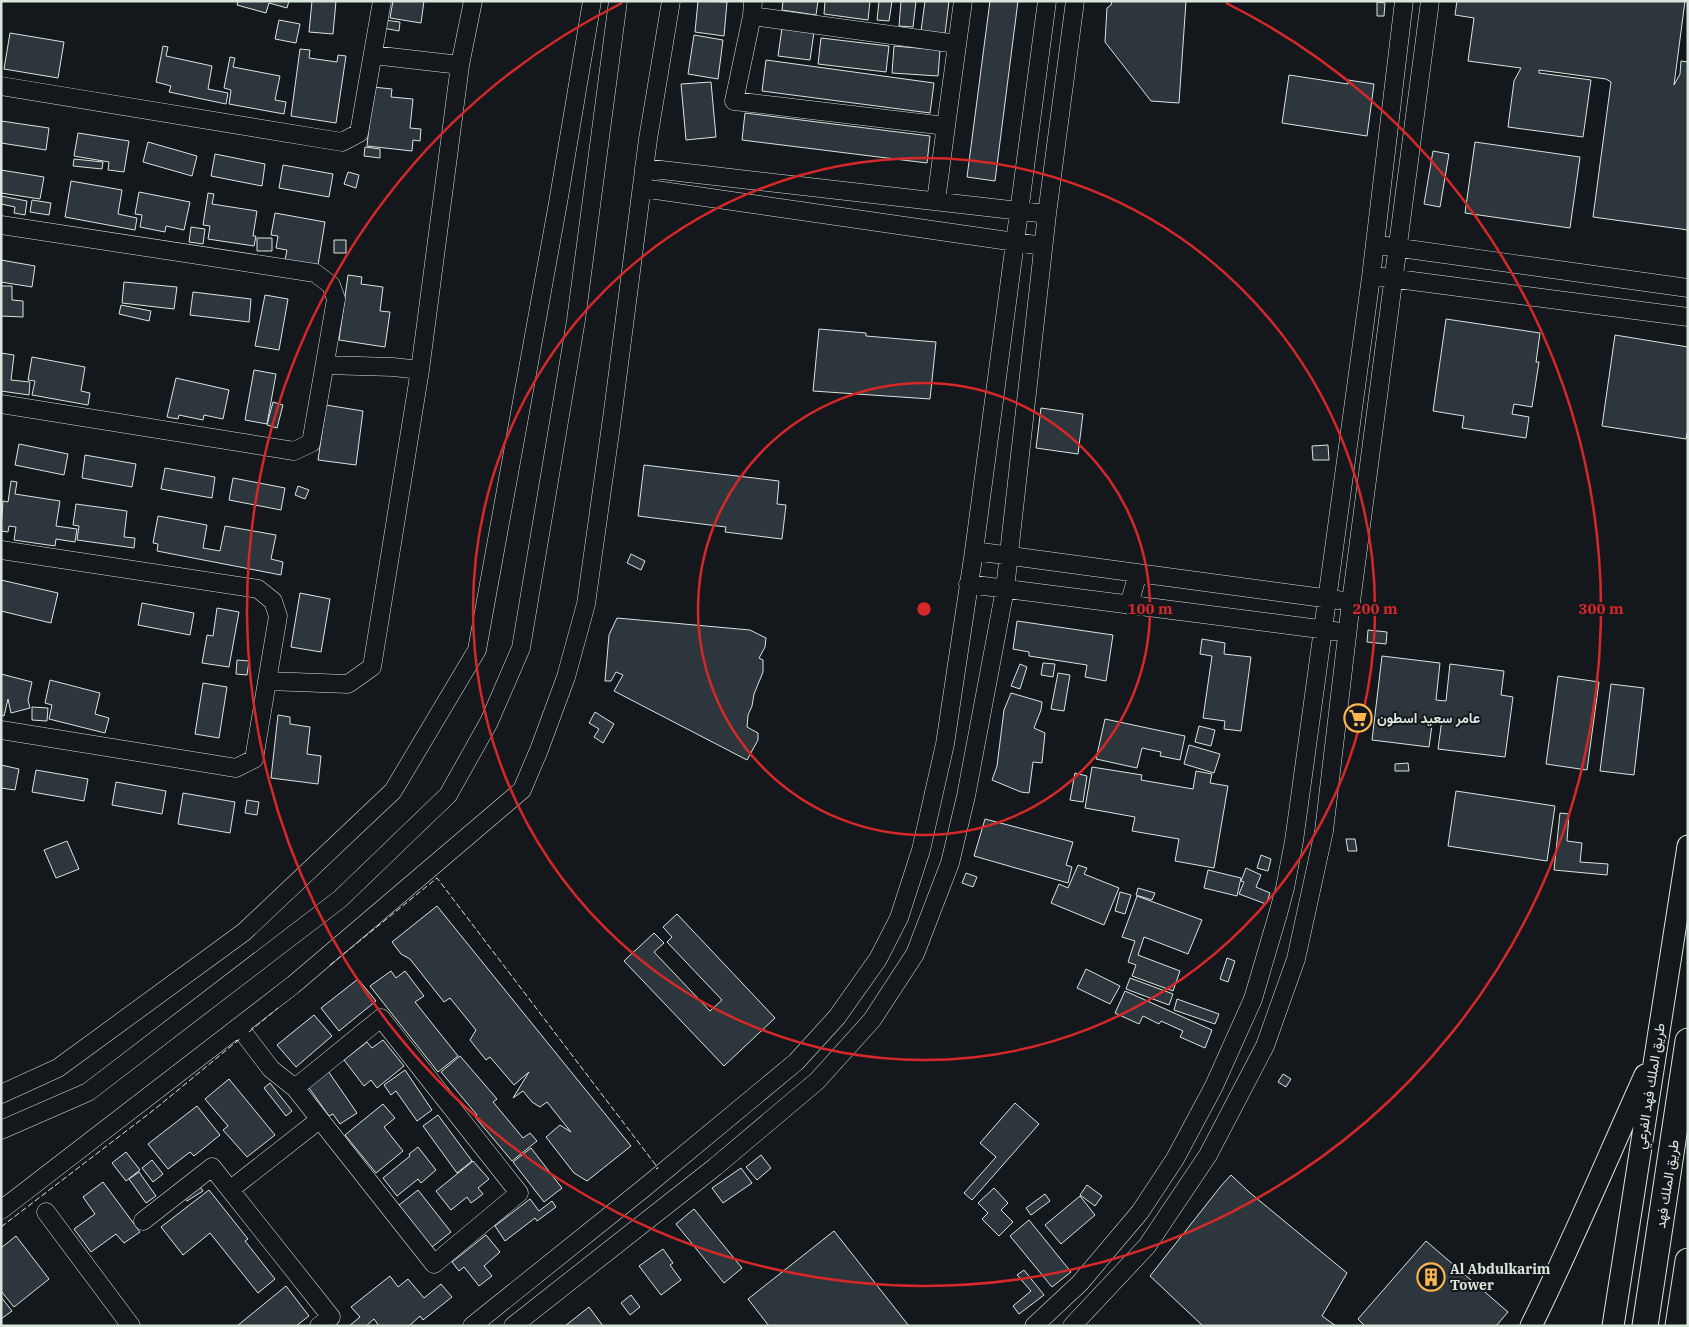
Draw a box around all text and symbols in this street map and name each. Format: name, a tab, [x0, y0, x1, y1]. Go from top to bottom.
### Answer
text: 100 m	[1127, 599, 1173, 618]
text: 200 m	[1352, 599, 1398, 618]
text: 300 m	[1578, 599, 1624, 618]
centre of rings	[915, 600, 933, 618]
supermarket icon: عامر سعيد اسطون	[1343, 703, 1373, 733]
place label: عامر سعيد اسطون	[1377, 709, 1480, 727]
street label: طريق الملك فهد الفرعي	[1631, 1022, 1672, 1151]
street label: طريق الملك فهد	[1651, 1138, 1683, 1230]
place label: Al Abdulkarim Tower	[1450, 1260, 1551, 1294]
building icon: Al Abdulkarim Tower	[1416, 1262, 1446, 1292]

